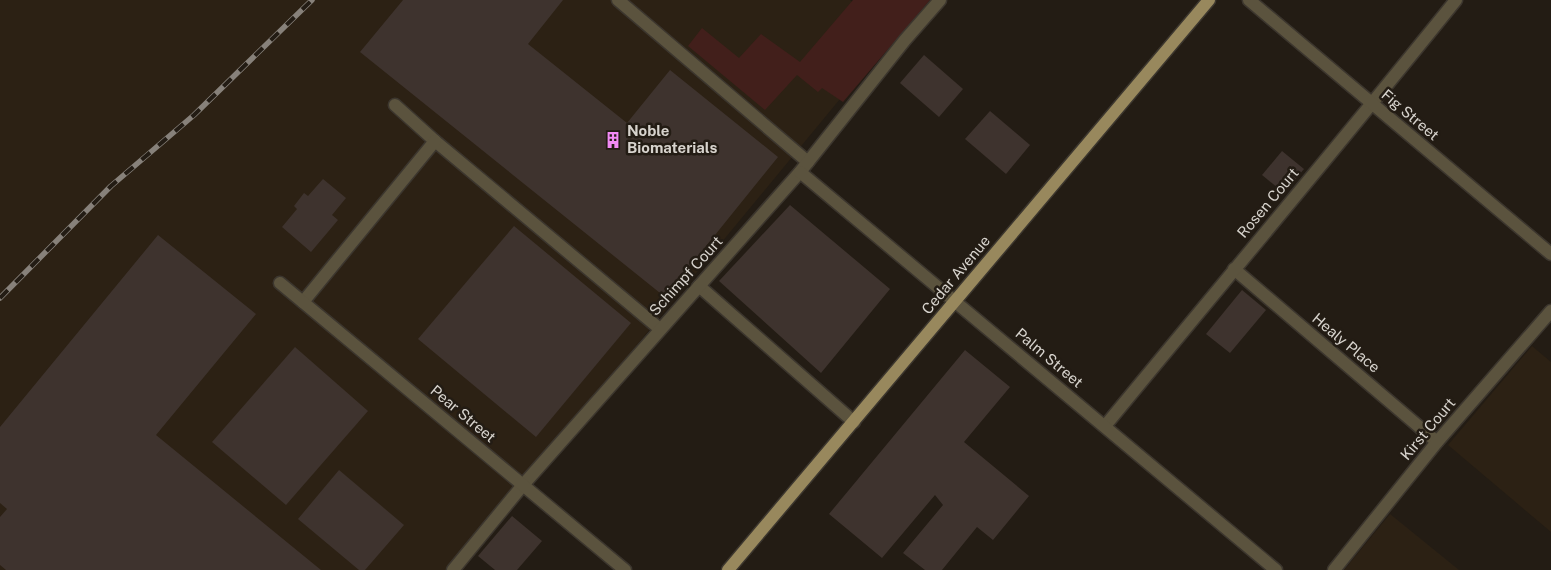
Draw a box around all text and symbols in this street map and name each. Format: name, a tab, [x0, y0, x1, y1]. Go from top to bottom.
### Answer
street label: Fig Street	[1378, 86, 1442, 144]
place label: Noble Biomaterials	[627, 122, 718, 156]
building icon: Noble Biomaterials	[603, 130, 623, 150]
street label: Rosen Court	[1234, 164, 1302, 241]
street label: Schimpf Court	[646, 232, 726, 319]
street label: Cedar Avenue	[918, 232, 993, 317]
street label: Healy Place	[1309, 309, 1384, 376]
street label: Palm Street	[1012, 325, 1087, 391]
street label: Pear Street	[427, 382, 499, 446]
street label: Kirst Court	[1397, 394, 1459, 463]

